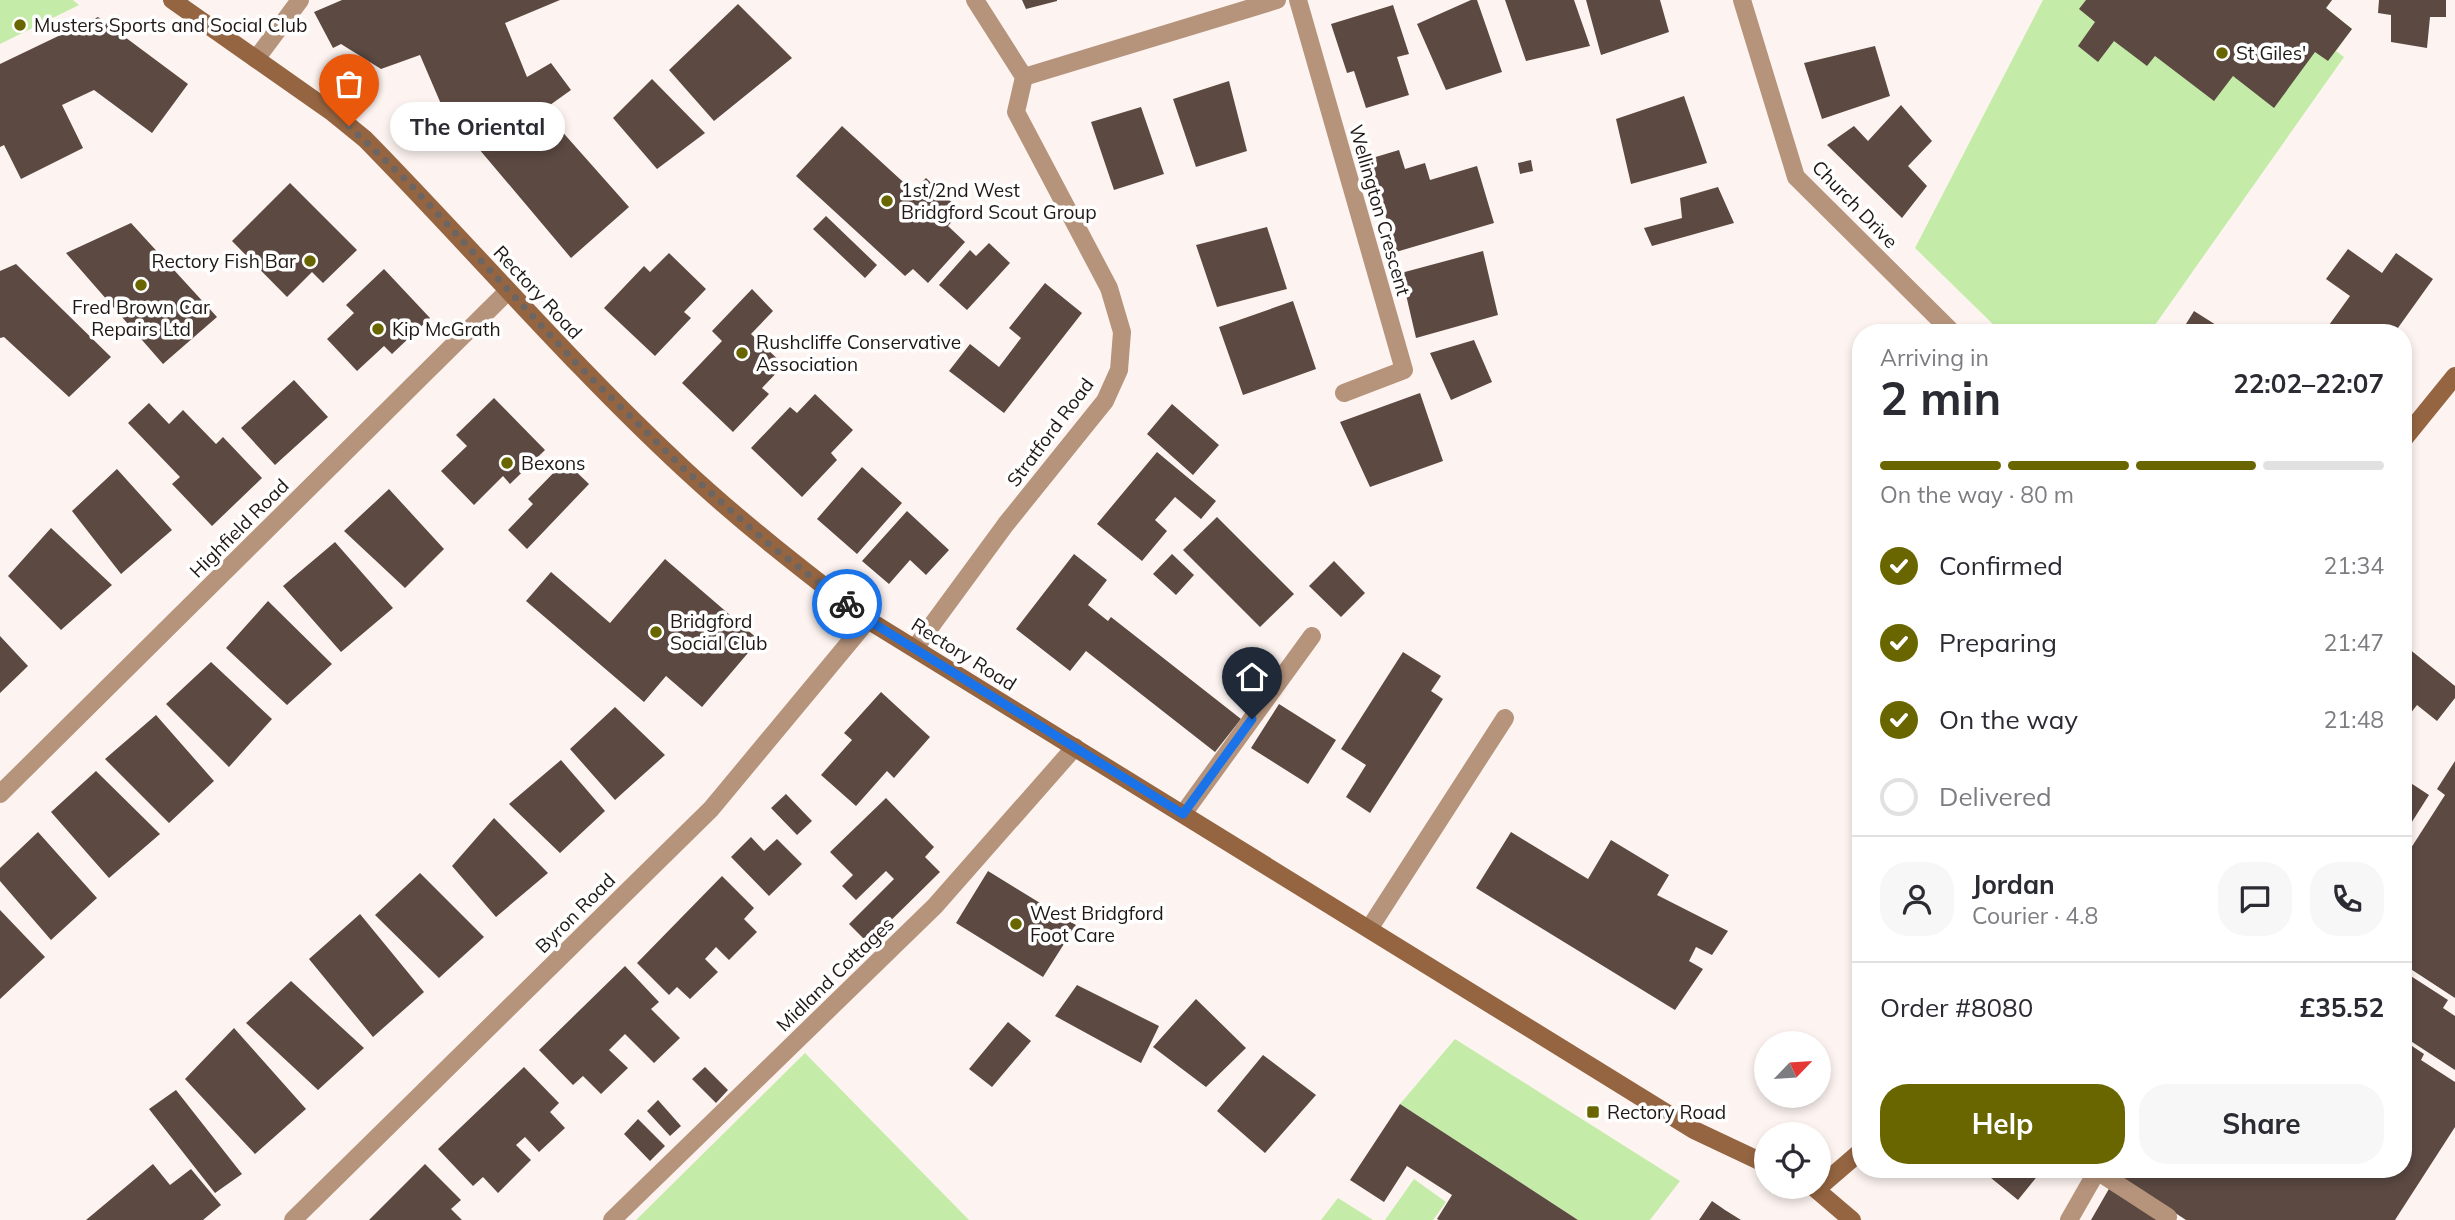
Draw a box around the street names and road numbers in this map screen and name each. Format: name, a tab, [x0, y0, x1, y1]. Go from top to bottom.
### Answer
street label: Wellington Crescent	[1344, 122, 1416, 299]
street label: Church Drive	[1807, 155, 1903, 253]
street label: Rectory Road	[489, 240, 587, 344]
street label: Stratford Road	[1001, 373, 1099, 491]
street label: Highfield Road	[184, 473, 294, 583]
street label: Rectory Road	[907, 612, 1021, 696]
street label: Byron Road	[530, 868, 620, 958]
street label: Midland Cottages	[771, 912, 899, 1036]

